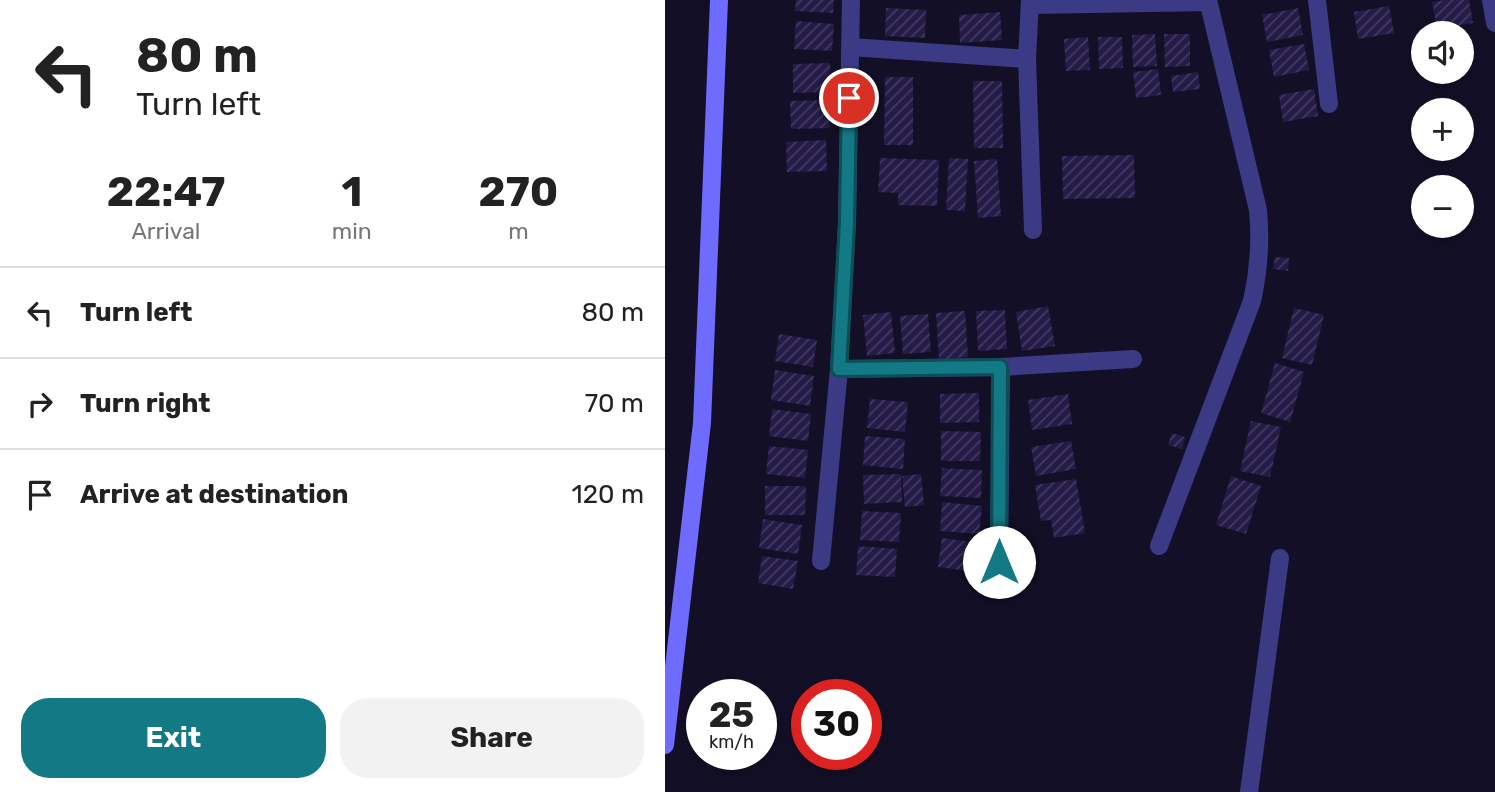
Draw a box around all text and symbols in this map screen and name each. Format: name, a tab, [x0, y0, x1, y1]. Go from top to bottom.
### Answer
map controls	[1411, 21, 1474, 238]
button: sound	[1411, 21, 1474, 84]
text: 80 m	[136, 26, 258, 84]
icon: left	[21, 28, 112, 119]
pin	[819, 68, 879, 128]
icon: arrive	[830, 79, 868, 117]
text: Turn left	[136, 85, 261, 123]
button: +	[1411, 98, 1474, 161]
text: 22:47	[107, 167, 225, 217]
text: 1	[341, 167, 362, 217]
text: 270	[478, 167, 558, 217]
button: −	[1411, 175, 1474, 238]
text: Arrival	[131, 217, 200, 245]
text: min	[332, 217, 372, 245]
text: m	[508, 217, 529, 245]
icon: left	[21, 294, 59, 332]
text: Turn left	[80, 297, 192, 328]
text: 80 m	[581, 297, 644, 328]
icon: right	[21, 385, 59, 423]
text: Turn right	[80, 388, 210, 419]
text: 70 m	[585, 388, 644, 419]
icon: arrive	[21, 476, 59, 514]
text: Arrive at destination	[80, 479, 348, 510]
text: 120 m	[572, 479, 644, 510]
position arrow	[962, 525, 1036, 599]
speed limit sign: 30	[791, 679, 882, 770]
text: 25	[709, 694, 754, 736]
button: Exit	[21, 698, 326, 778]
button: Share	[340, 698, 644, 778]
text: km/h	[709, 731, 754, 753]

